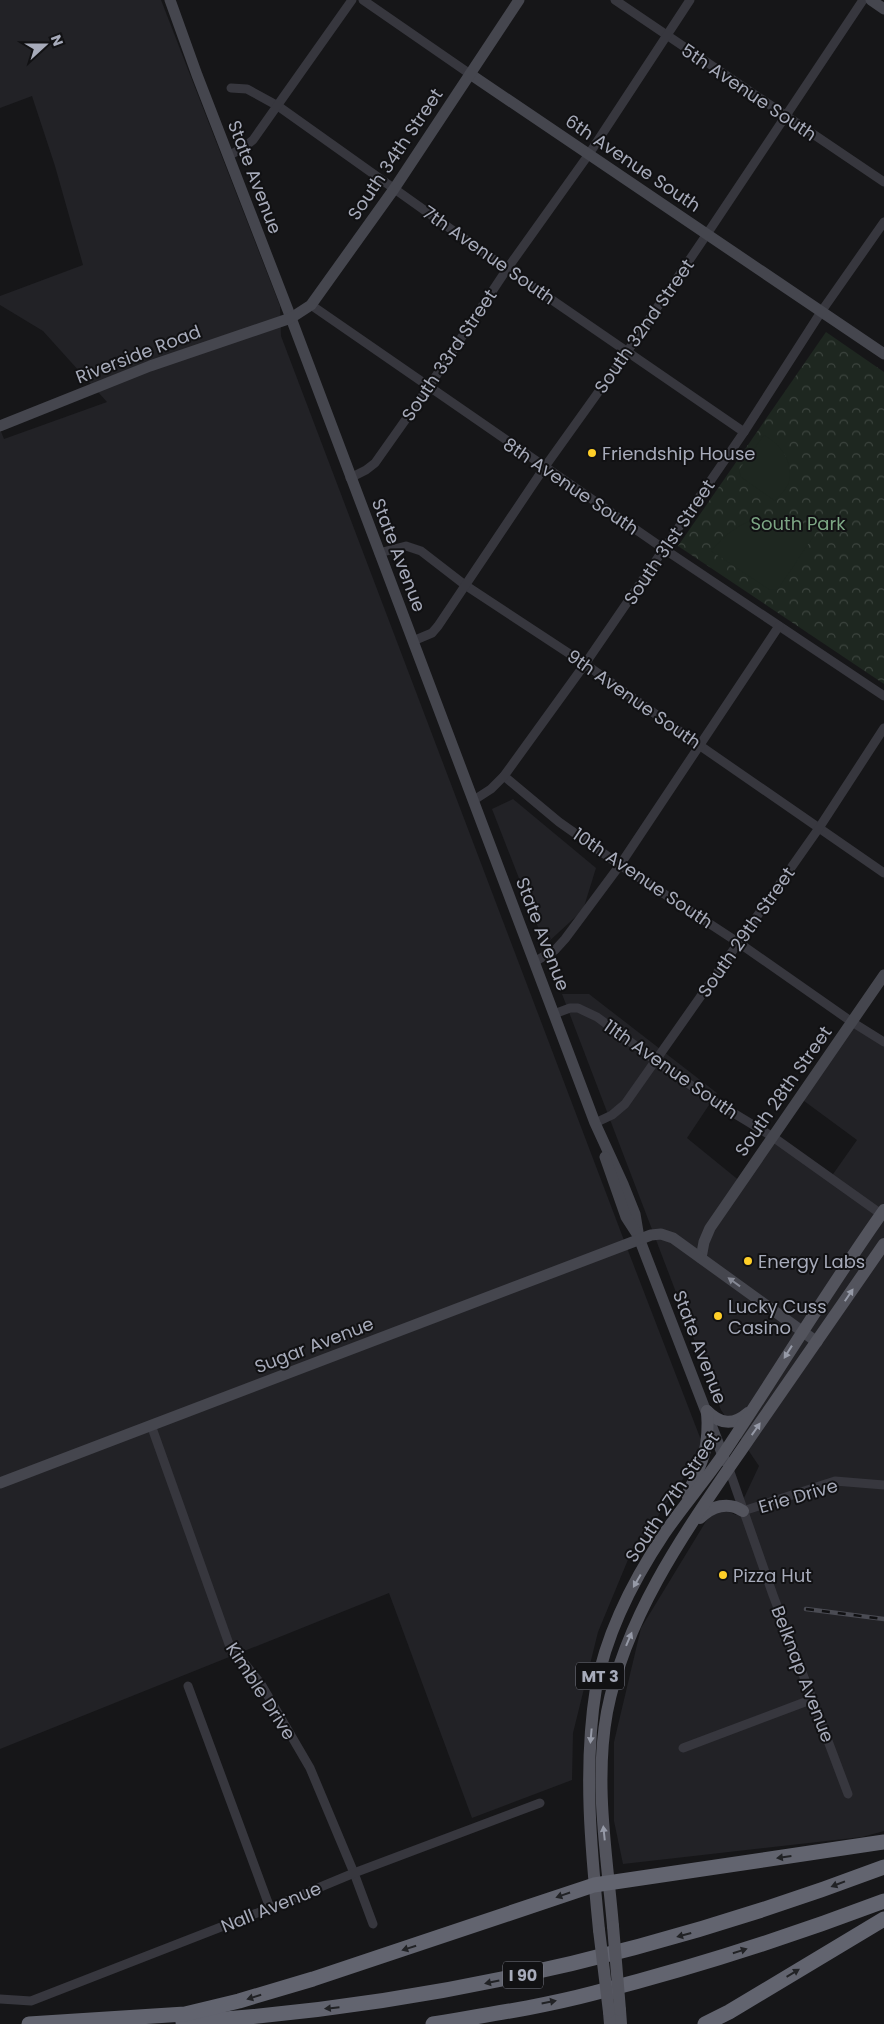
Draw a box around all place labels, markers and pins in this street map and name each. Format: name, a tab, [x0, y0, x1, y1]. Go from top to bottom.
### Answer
place label: Friendship House	[602, 441, 755, 466]
marker: Friendship House	[586, 447, 598, 459]
place label: Energy Labs	[758, 1249, 865, 1274]
marker: Energy Labs	[742, 1255, 754, 1267]
place label: Lucky Cuss Casino	[728, 1294, 827, 1340]
marker: Lucky Cuss Casino	[712, 1310, 724, 1322]
place label: Pizza Hut	[733, 1563, 812, 1588]
marker: Pizza Hut	[717, 1569, 729, 1581]

